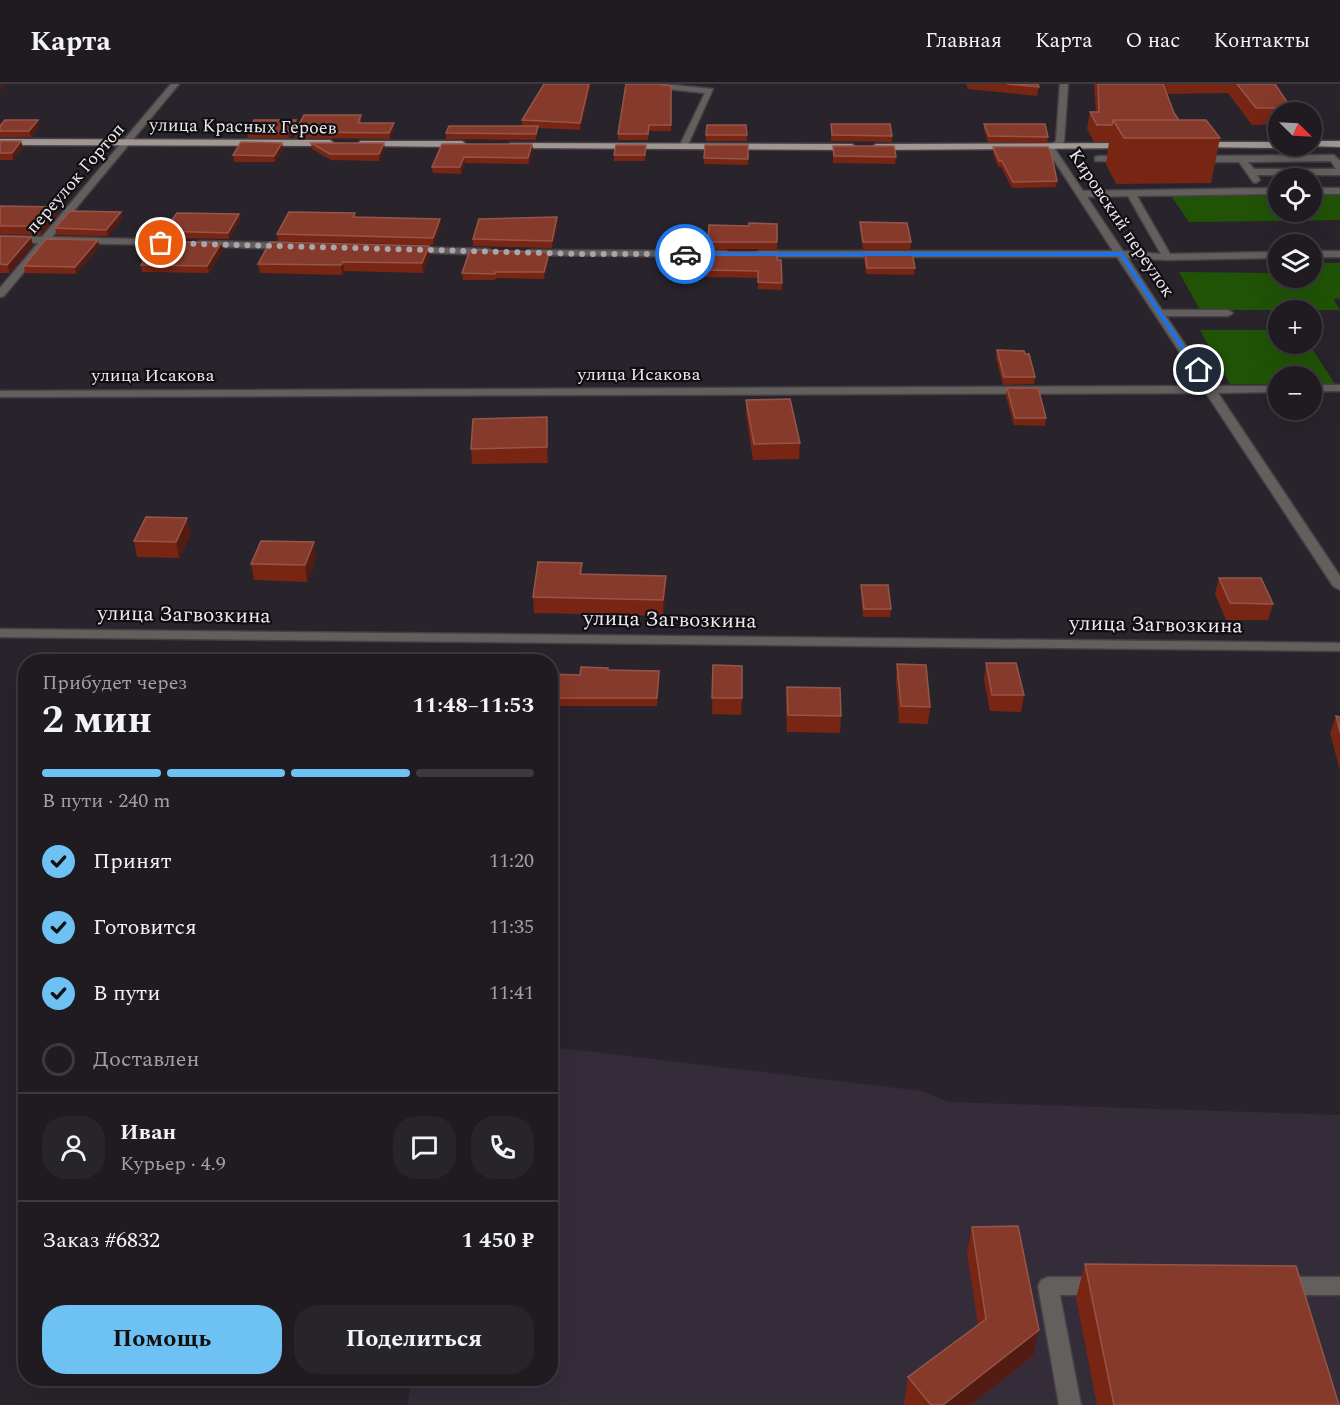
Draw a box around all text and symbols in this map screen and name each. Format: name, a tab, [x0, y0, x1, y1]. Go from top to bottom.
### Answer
text: Карта	[30, 20, 111, 63]
text: Главная	[925, 25, 1002, 57]
text: Карта	[1035, 25, 1092, 57]
text: О нас	[1125, 25, 1180, 57]
text: Контакты	[1213, 25, 1310, 57]
north arrow	[1268, 102, 1322, 156]
map controls	[1268, 102, 1322, 420]
street label: улица Красных Героев	[148, 111, 337, 142]
street label: переулок Гортоп	[19, 117, 131, 240]
street label: Кировский переулок	[1062, 144, 1181, 303]
button: locate	[1268, 168, 1322, 222]
pin	[135, 217, 186, 268]
courier	[655, 224, 715, 284]
icon: bag	[144, 226, 177, 259]
button: layers	[1268, 234, 1322, 288]
icon: car	[669, 238, 702, 271]
button: +	[1268, 300, 1322, 354]
pin	[1173, 344, 1224, 395]
icon: home	[1182, 353, 1215, 386]
street label: улица Исакова	[577, 361, 701, 388]
street label: улица Исакова	[91, 362, 215, 389]
button: −	[1268, 366, 1322, 420]
street label: улица Загвозкина	[96, 597, 272, 633]
street label: улица Загвозкина	[582, 602, 758, 638]
street label: улица Загвозкина	[1068, 607, 1244, 643]
text: Прибудет через	[42, 668, 187, 698]
text: 11:48–11:53	[412, 689, 534, 722]
text: 2 мин	[42, 691, 152, 750]
text: В пути · 240 m	[42, 786, 170, 816]
icon: check	[42, 845, 75, 878]
text: Принят	[93, 845, 172, 878]
text: 11:20	[489, 846, 534, 876]
icon: check	[42, 911, 75, 944]
text: Готовится	[93, 911, 197, 944]
text: 11:35	[489, 912, 534, 942]
icon: check	[42, 977, 75, 1010]
text: В пути	[93, 977, 160, 1010]
text: 11:41	[489, 978, 534, 1008]
text: Доставлен	[93, 1043, 200, 1076]
button: person	[42, 1116, 105, 1179]
text: Иван	[120, 1116, 176, 1149]
button: chat	[393, 1116, 456, 1179]
button: phone	[471, 1116, 534, 1179]
text: Курьер · 4.9	[120, 1149, 226, 1179]
text: Заказ #6832	[42, 1224, 160, 1257]
text: 1 450 ₽	[461, 1224, 534, 1257]
button: Помощь	[42, 1305, 282, 1374]
button: Поделиться	[294, 1305, 534, 1374]

